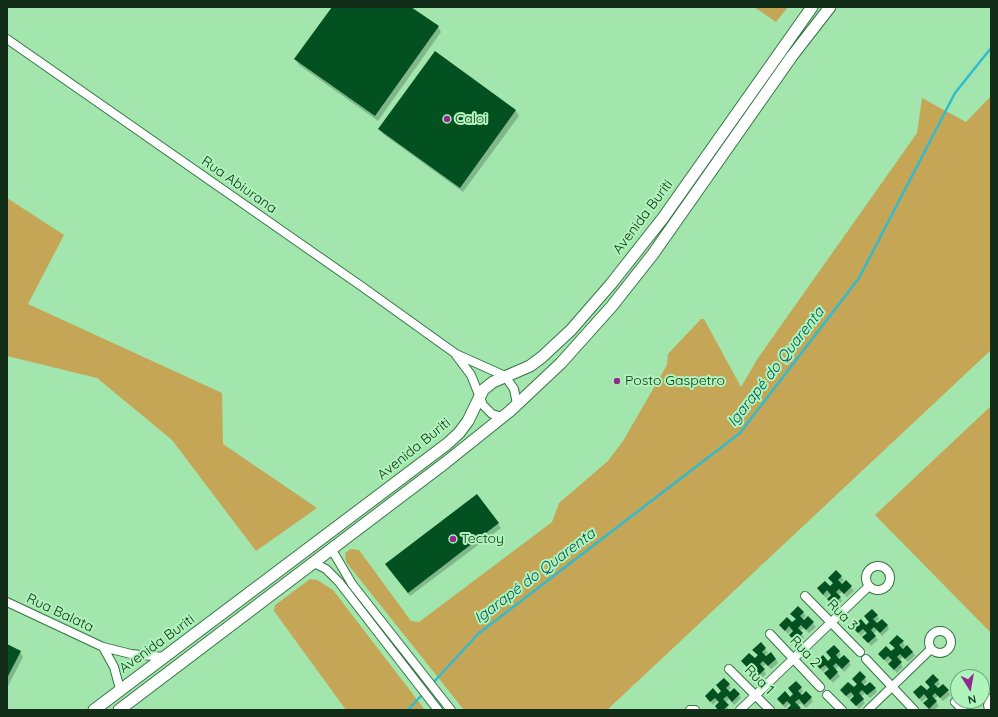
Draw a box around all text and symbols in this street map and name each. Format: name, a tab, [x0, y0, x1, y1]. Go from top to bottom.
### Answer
place label: Caloi	[455, 111, 487, 127]
marker: Caloi	[442, 114, 452, 124]
street label: Rua Abiurana	[198, 153, 280, 217]
street label: Avenida Buriti	[610, 176, 676, 258]
water label: Igarapé do Quarenta	[724, 304, 828, 430]
place label: Posto Gaspetro	[625, 373, 725, 389]
marker: Posto Gaspetro	[612, 376, 622, 386]
street label: Avenida Buriti	[374, 414, 454, 484]
water label: Igarapé do Quarenta	[471, 525, 599, 627]
place label: Tectoy	[461, 531, 504, 547]
marker: Tectoy	[448, 534, 458, 544]
street label: Rua Balata	[24, 590, 96, 636]
street label: Rua 3	[823, 596, 861, 634]
street label: Avenida Buriti	[116, 611, 198, 677]
street label: Rua 2	[786, 633, 824, 671]
street label: Rua 1	[741, 662, 777, 698]
north arrow	[950, 669, 990, 709]
text: N	[967, 692, 977, 707]

